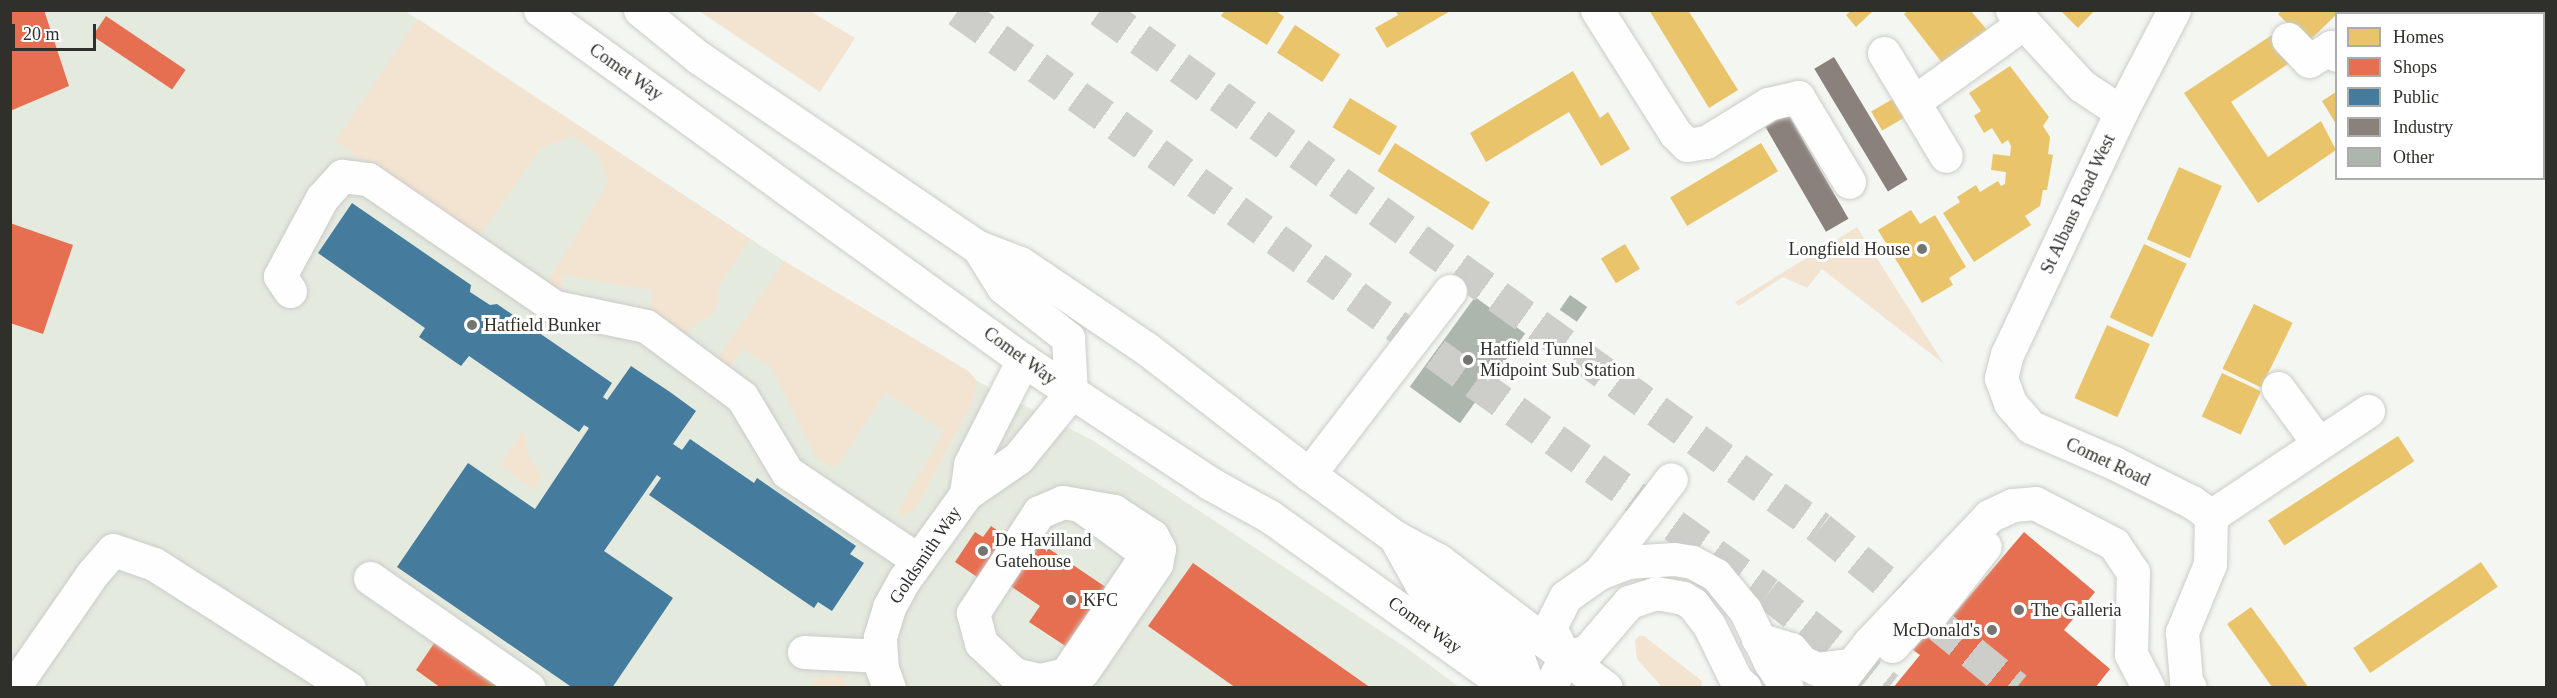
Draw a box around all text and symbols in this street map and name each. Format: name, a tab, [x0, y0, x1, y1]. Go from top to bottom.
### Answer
scale bar	[15, 12, 99, 50]
legend	[2335, 12, 2545, 180]
text: 20 m	[23, 24, 60, 44]
text: Homes	[2393, 27, 2444, 47]
street label: Comet Way	[585, 39, 667, 105]
text: Shops	[2393, 57, 2437, 77]
text: Public	[2393, 87, 2439, 107]
text: Industry	[2393, 117, 2453, 137]
street label: St Albans Road West	[2036, 130, 2120, 278]
text: Other	[2393, 147, 2434, 167]
place label: Longfield House	[1789, 238, 1910, 260]
marker: Longfield House	[1915, 242, 1929, 256]
place label: Hatfield Bunker	[484, 314, 600, 336]
marker: Hatfield Bunker	[465, 318, 479, 332]
street label: Comet Way	[979, 322, 1061, 390]
place label: Hatfield Tunnel Midpoint Sub Station	[1480, 339, 1635, 382]
marker: Hatfield Tunnel Midpoint Sub Station	[1461, 353, 1475, 367]
street label: Comet Road	[2062, 433, 2154, 491]
street label: Goldsmith Way	[884, 502, 966, 608]
place label: De Havilland Gatehouse	[995, 530, 1091, 572]
marker: De Havilland Gatehouse	[976, 544, 990, 558]
place label: KFC	[1083, 589, 1118, 611]
street label: Comet Way	[1384, 592, 1466, 658]
marker: KFC	[1064, 593, 1078, 607]
place label: The Galleria	[2031, 599, 2121, 621]
marker: The Galleria	[2012, 603, 2026, 617]
place label: McDonald's	[1893, 619, 1980, 641]
marker: McDonald's	[1985, 623, 1999, 637]

